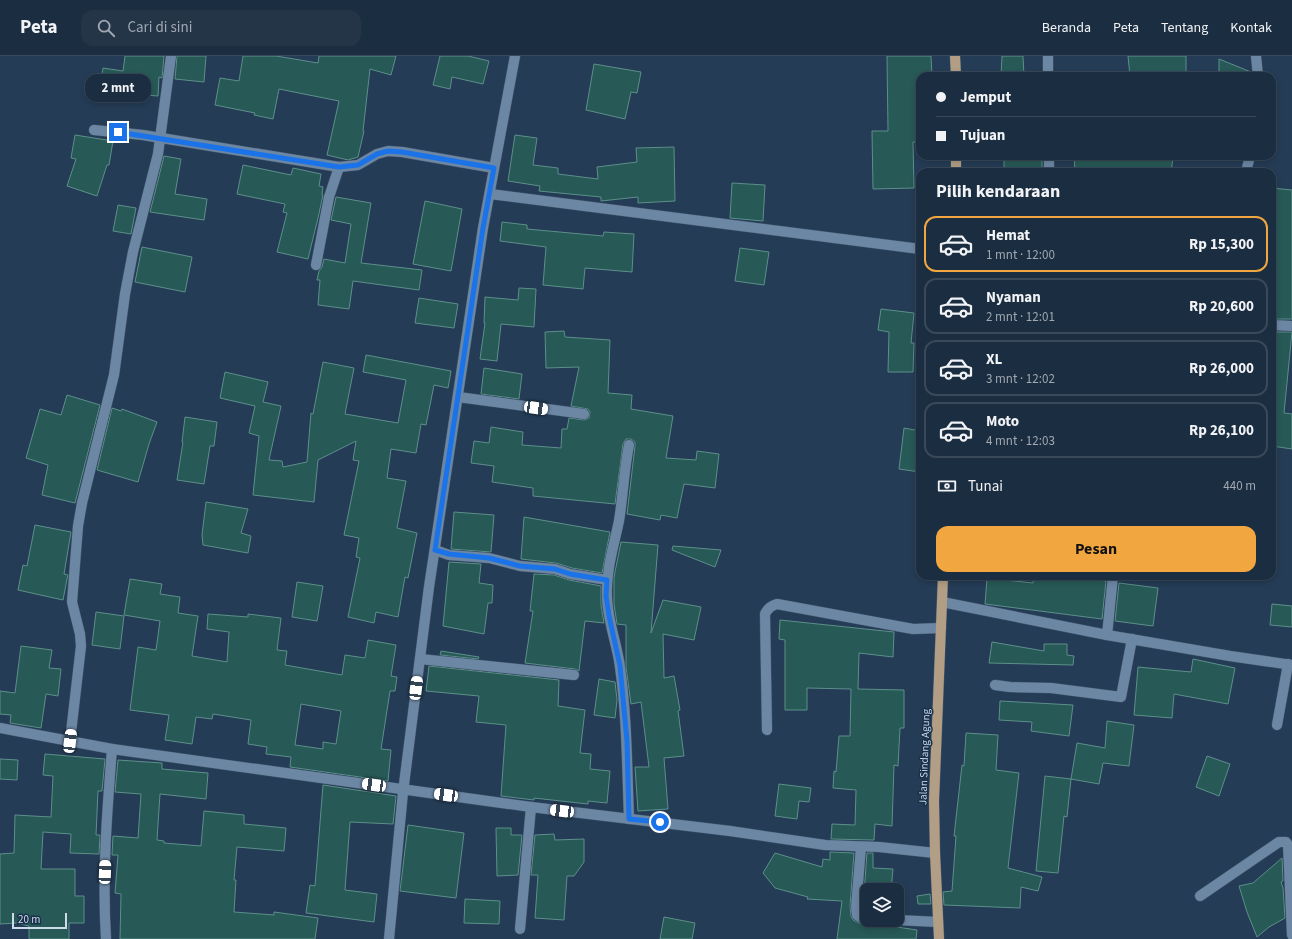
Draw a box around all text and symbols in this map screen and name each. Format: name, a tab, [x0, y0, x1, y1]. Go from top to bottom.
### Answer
search box	[81, 10, 361, 46]
text: Peta	[20, 14, 57, 41]
icon: search	[95, 17, 117, 39]
text: Cari di sini	[127, 17, 192, 38]
text: Beranda	[1042, 18, 1091, 38]
text: Peta	[1113, 18, 1139, 38]
text: Tentang	[1161, 18, 1208, 38]
text: Kontak	[1230, 18, 1272, 38]
callout: 2 mnt	[85, 74, 151, 102]
text: 2 mnt	[101, 79, 135, 97]
text: Jemput	[960, 87, 1011, 108]
route end	[109, 123, 127, 141]
text: Tujuan	[960, 125, 1005, 146]
text: Pilih kendaraan	[936, 179, 1060, 204]
text: Hemat	[986, 225, 1030, 246]
icon: car	[938, 226, 974, 262]
text: Rp 15,300	[1189, 234, 1254, 255]
text: 1 mnt · 12:00	[986, 246, 1055, 264]
text: Nyaman	[986, 287, 1041, 308]
icon: car	[938, 288, 974, 324]
text: Rp 20,600	[1189, 296, 1254, 317]
text: 2 mnt · 12:01	[986, 308, 1055, 326]
text: XL	[986, 349, 1002, 370]
icon: car	[938, 350, 974, 386]
text: Rp 26,000	[1189, 358, 1254, 379]
text: 3 mnt · 12:02	[986, 370, 1055, 388]
car	[523, 400, 549, 416]
text: Moto	[986, 411, 1019, 432]
icon: car	[938, 412, 974, 448]
text: Rp 26,100	[1189, 420, 1254, 441]
text: 4 mnt · 12:03	[986, 432, 1055, 450]
icon: cash	[936, 475, 958, 497]
text: Tunai	[968, 476, 1003, 497]
text: 440 m	[1223, 477, 1256, 495]
button: Pesan	[936, 526, 1256, 572]
car	[409, 675, 423, 701]
street label: Jalan Sindang Agung	[915, 708, 934, 805]
car	[63, 728, 77, 754]
car	[361, 777, 387, 793]
car	[433, 787, 459, 803]
car	[549, 804, 575, 818]
route start	[651, 813, 669, 831]
car	[99, 860, 111, 884]
map controls	[860, 883, 904, 927]
button: layers	[860, 883, 904, 927]
scale bar	[12, 911, 67, 930]
text: 20 m	[18, 912, 40, 927]

